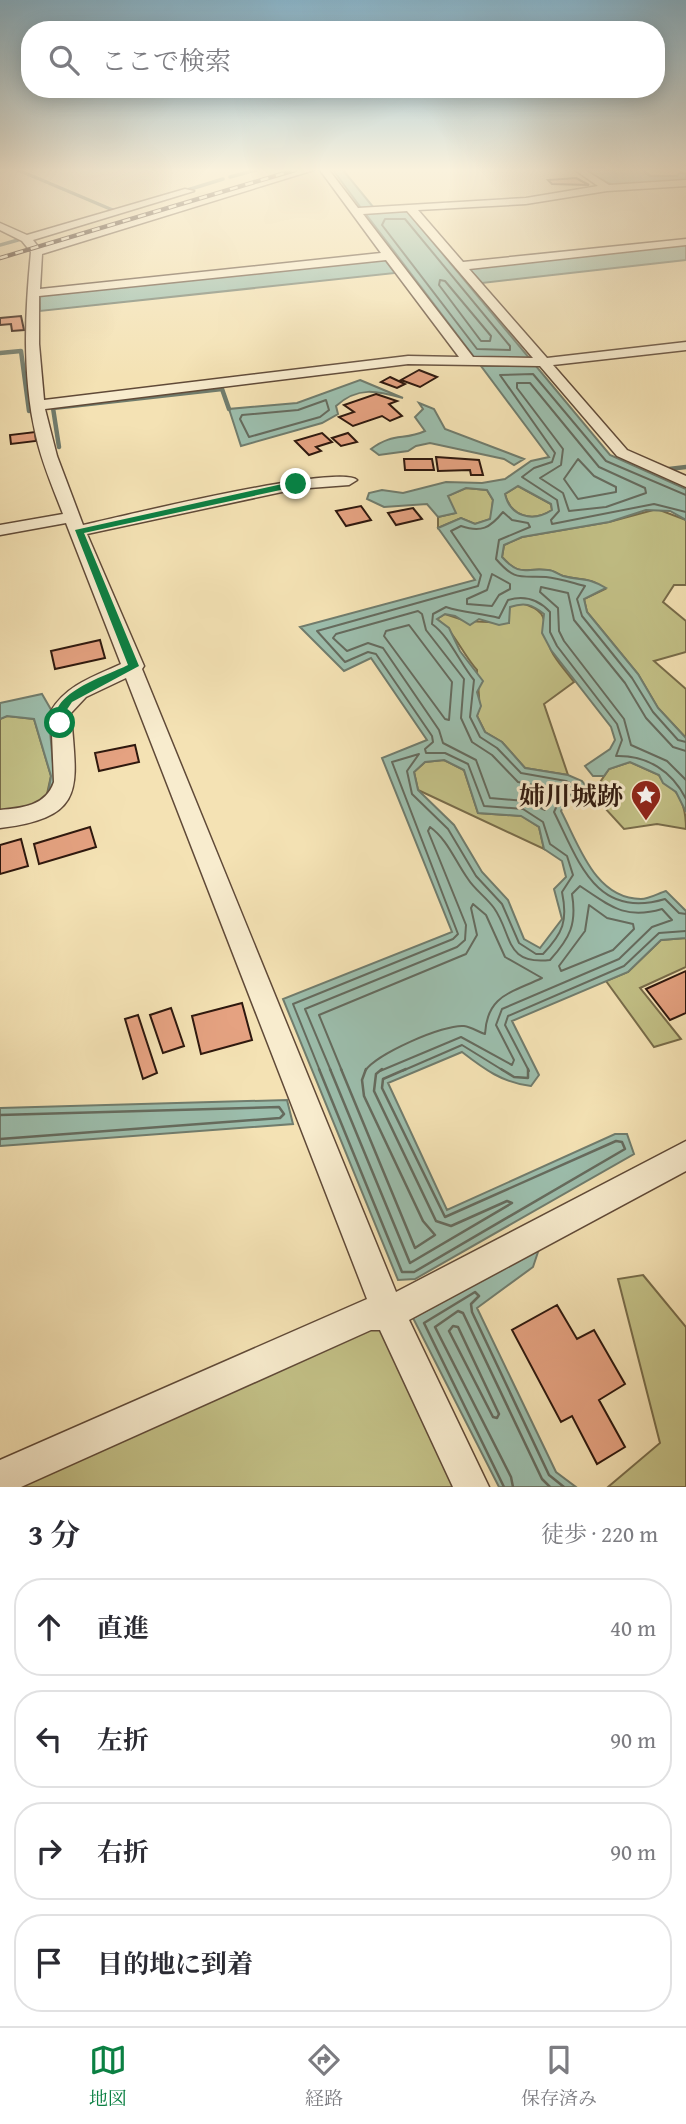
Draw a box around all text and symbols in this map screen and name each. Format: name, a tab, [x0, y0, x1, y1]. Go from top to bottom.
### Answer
search box	[21, 21, 665, 98]
icon: search	[45, 41, 83, 79]
text: ここで検索	[101, 41, 231, 80]
route end	[280, 468, 311, 499]
route start	[44, 707, 75, 738]
place label: 姉川城跡	[519, 776, 623, 815]
place icon: 姉川城跡	[629, 778, 663, 822]
text: 3 分	[28, 1512, 80, 1556]
text: 徒歩 · 220 m	[541, 1517, 658, 1550]
icon: ahead	[30, 1608, 68, 1646]
text: 直進	[97, 1608, 149, 1647]
text: 40 m	[610, 1611, 656, 1644]
icon: left	[30, 1720, 68, 1758]
text: 左折	[97, 1720, 149, 1759]
text: 90 m	[610, 1723, 656, 1756]
icon: right	[30, 1832, 68, 1870]
text: 右折	[97, 1832, 149, 1871]
text: 90 m	[610, 1835, 656, 1868]
icon: arrive	[30, 1944, 68, 1982]
text: 目的地に到着	[97, 1944, 253, 1983]
tab: 地図	[89, 2041, 127, 2112]
tab: 経路	[305, 2041, 343, 2112]
tab: 保存済み	[521, 2041, 597, 2112]

